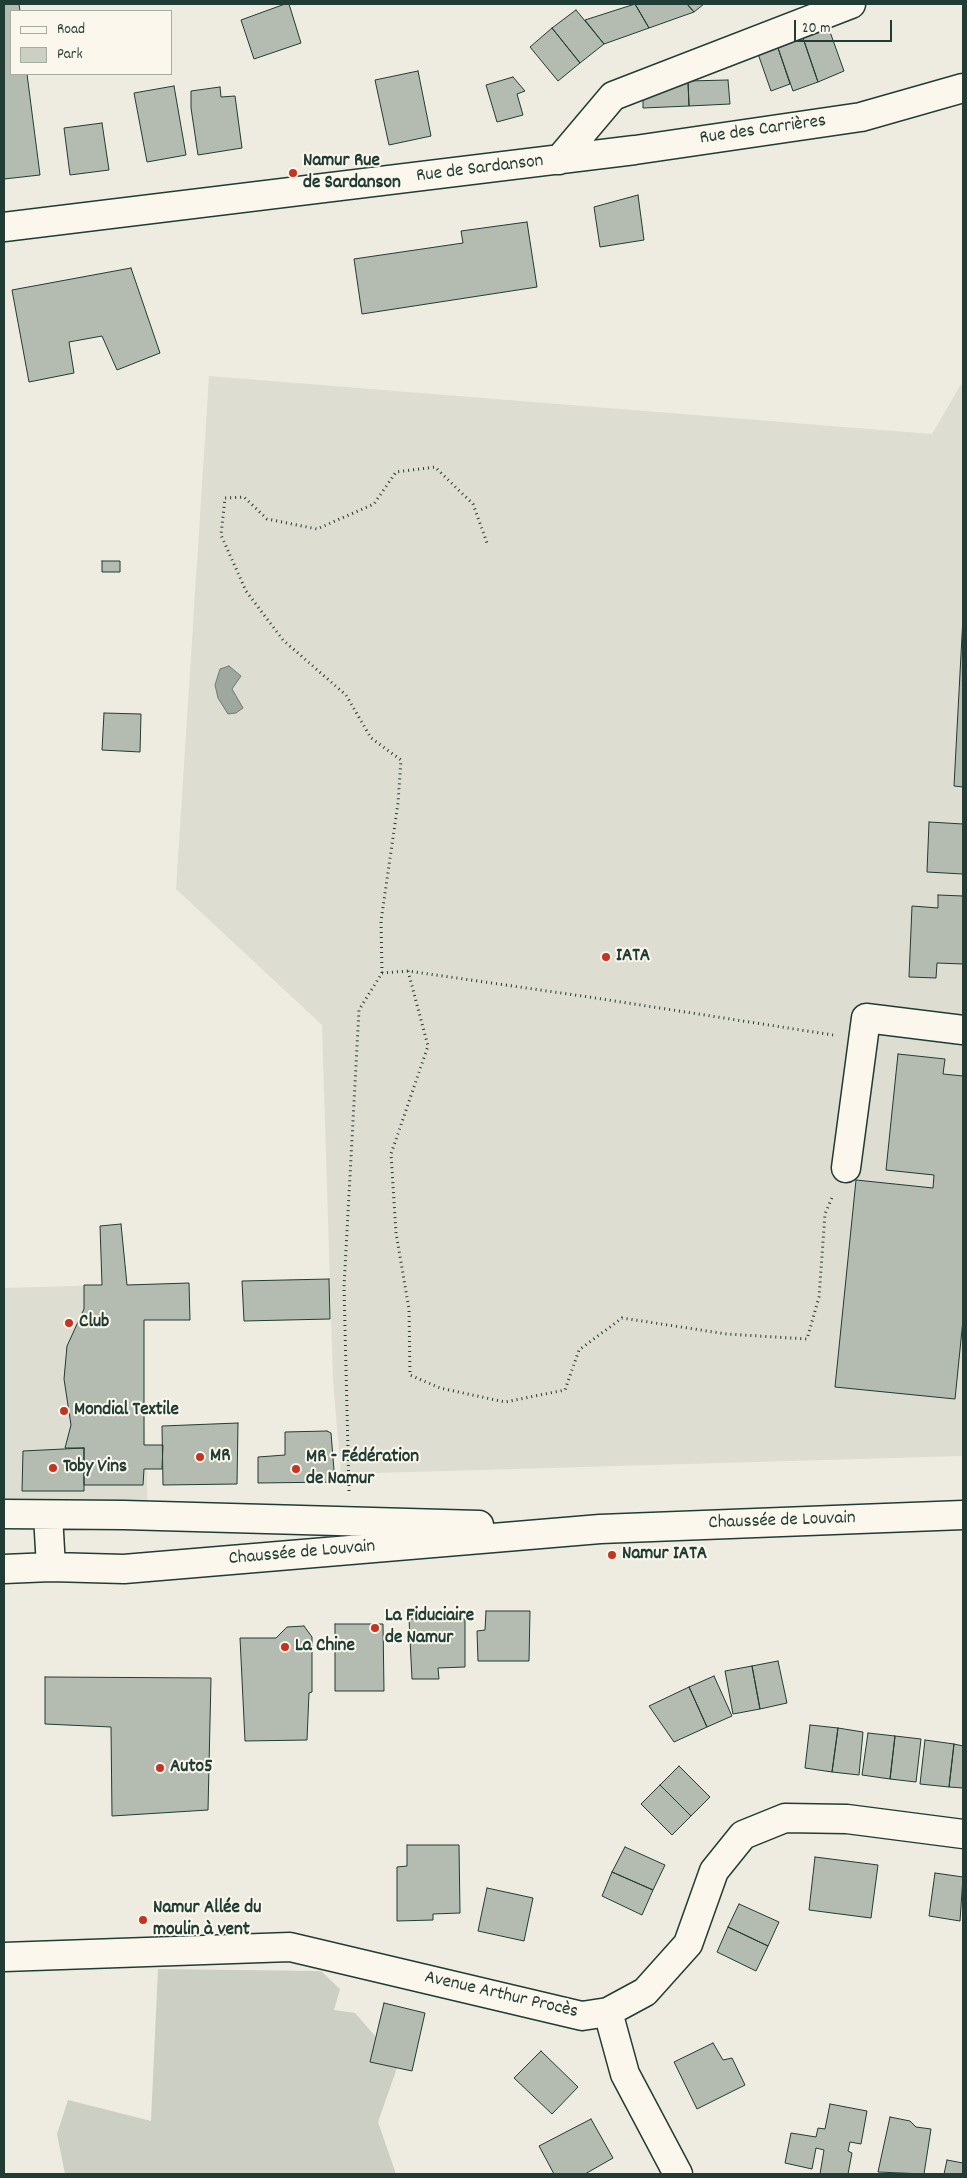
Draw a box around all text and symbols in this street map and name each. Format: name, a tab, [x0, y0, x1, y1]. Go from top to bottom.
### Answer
legend	[10, 10, 172, 75]
scale bar	[797, 10, 894, 42]
text: 20 m	[802, 18, 830, 40]
text: Road	[57, 19, 85, 41]
text: Park	[57, 44, 83, 66]
street label: Rue des Carrières	[698, 111, 828, 151]
place label: Namur Rue de Sardanson	[303, 151, 401, 195]
street label: Rue de Sardanson	[415, 151, 545, 189]
marker: Namur Rue de Sardanson	[287, 167, 299, 179]
place label: IATA	[616, 946, 650, 968]
marker: IATA	[600, 951, 612, 963]
place label: Club	[79, 1312, 109, 1334]
marker: Club	[63, 1317, 75, 1329]
place label: Mondial Textile	[74, 1400, 179, 1422]
marker: Mondial Textile	[58, 1405, 70, 1417]
place label: MR	[210, 1446, 230, 1468]
place label: MR - Fédération de Namur	[306, 1447, 419, 1491]
marker: MR	[194, 1451, 206, 1463]
place label: Toby Vins	[63, 1457, 127, 1479]
marker: Toby Vins	[47, 1462, 59, 1474]
marker: MR - Fédération de Namur	[290, 1463, 302, 1475]
street label: Chaussée de Louvain	[708, 1508, 856, 1536]
street label: Chaussée de Louvain	[228, 1536, 376, 1572]
place label: Namur IATA	[622, 1544, 707, 1566]
marker: Namur IATA	[606, 1549, 618, 1561]
place label: La Fiduciaire de Namur	[385, 1606, 474, 1650]
marker: La Fiduciaire de Namur	[369, 1622, 381, 1634]
place label: La Chine	[295, 1636, 355, 1658]
marker: La Chine	[279, 1641, 291, 1653]
place label: Auto5	[170, 1757, 213, 1779]
marker: Auto5	[154, 1762, 166, 1774]
place label: Namur Allée du moulin à vent	[153, 1898, 261, 1942]
marker: Namur Allée du moulin à vent	[137, 1914, 149, 1926]
street label: Avenue Arthur Procès	[422, 1967, 580, 2025]

